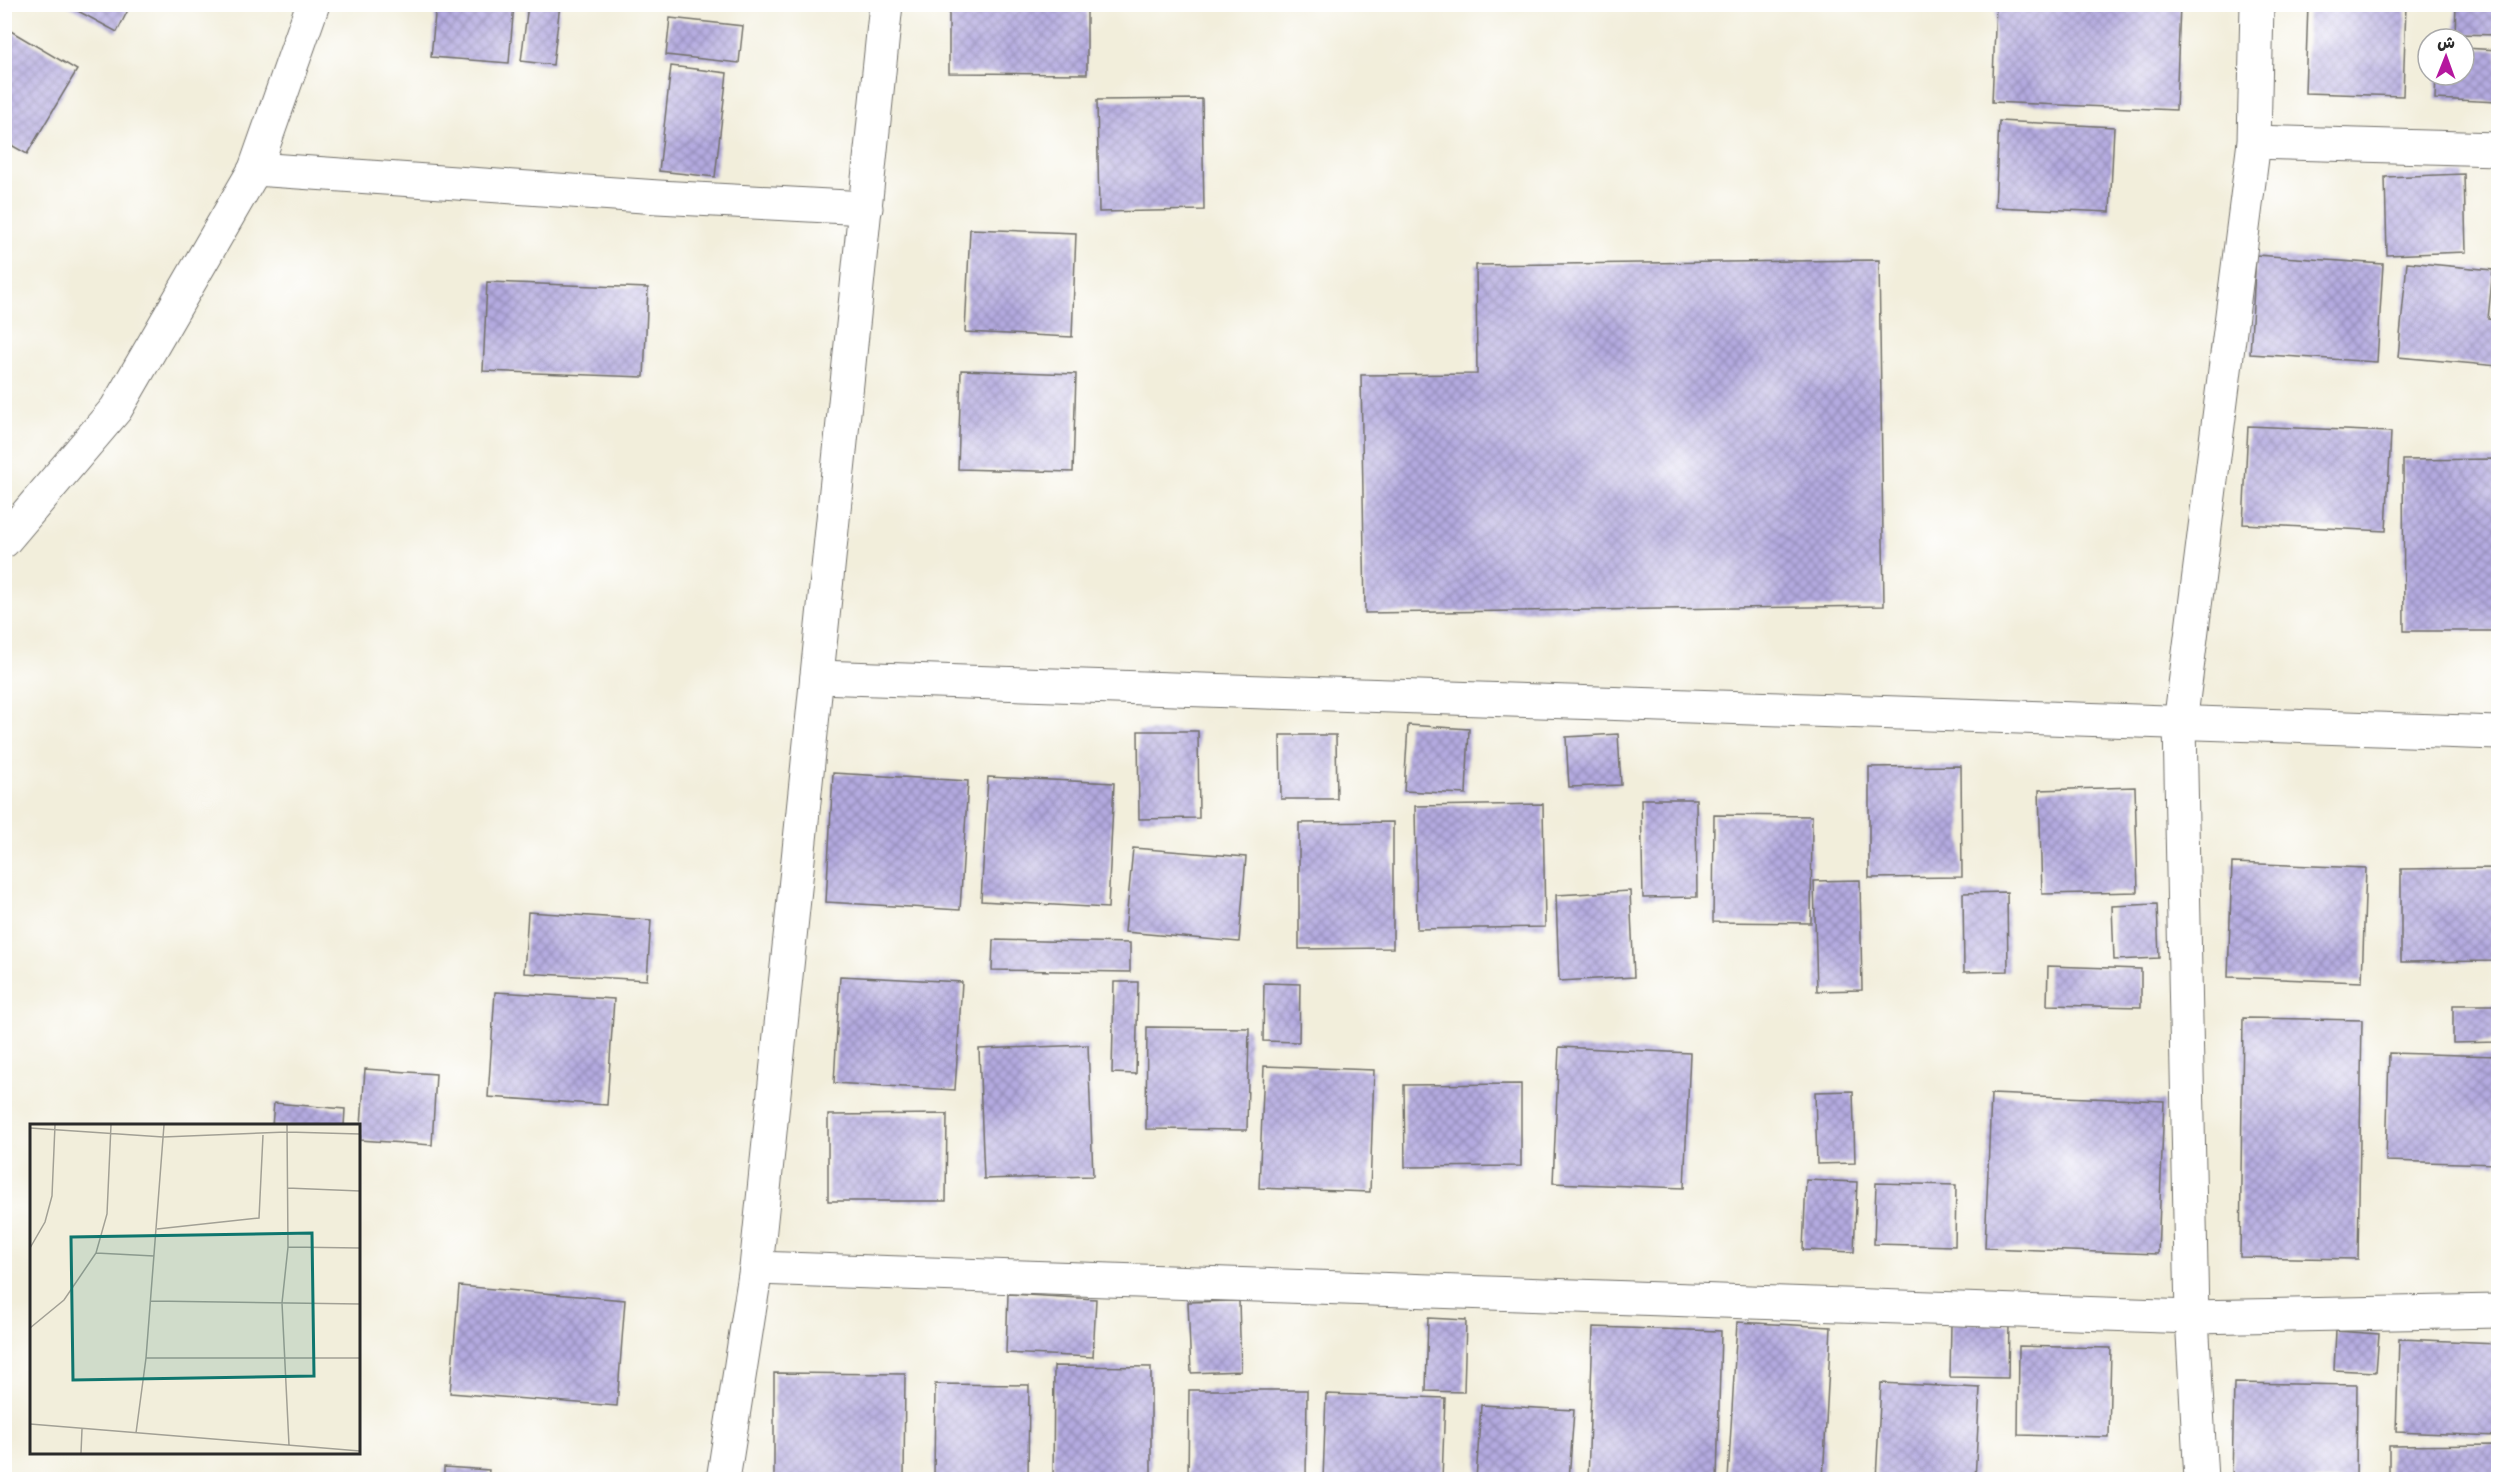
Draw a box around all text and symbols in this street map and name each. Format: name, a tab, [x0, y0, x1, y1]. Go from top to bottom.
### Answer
north arrow	[2416, 27, 2476, 87]
text: ش	[2437, 33, 2455, 56]
inset map	[30, 1124, 360, 1454]

